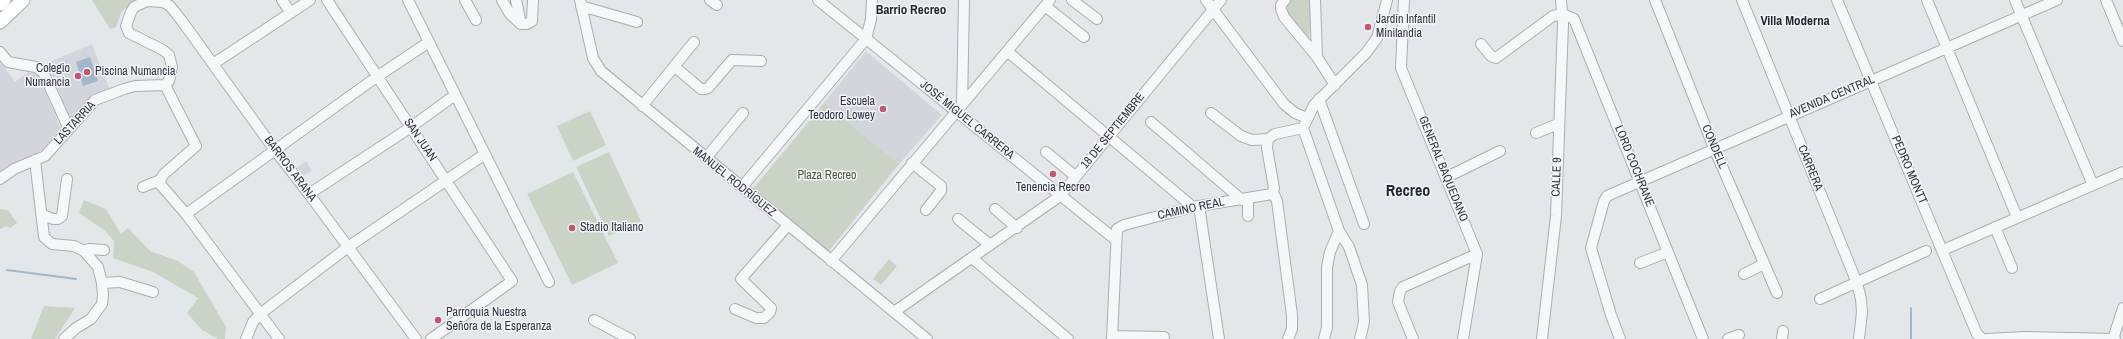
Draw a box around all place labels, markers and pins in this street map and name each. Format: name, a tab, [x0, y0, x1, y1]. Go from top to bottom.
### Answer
place label: Jardín Infantil Minilandia	[1376, 13, 1436, 41]
marker: Jardín Infantil Minilandia	[1363, 22, 1373, 32]
place label: Colegio Numancia	[25, 62, 70, 90]
place label: Piscina Numancia	[95, 65, 175, 79]
marker: Piscina Numancia	[82, 67, 92, 77]
marker: Colegio Numancia	[73, 71, 83, 81]
place label: Escuela Teodoro Lowey	[808, 95, 875, 123]
marker: Escuela Teodoro Lowey	[878, 104, 888, 114]
marker: Tenencia Recreo	[1048, 169, 1058, 179]
place label: Tenencia Recreo	[1016, 181, 1090, 195]
place label: Stadio Italiano	[580, 221, 643, 235]
marker: Stadio Italiano	[567, 223, 577, 233]
place label: Parroquia Nuestra Señora de la Esperanza	[446, 306, 552, 334]
marker: Parroquia Nuestra Señora de la Esperanza	[433, 315, 443, 325]

